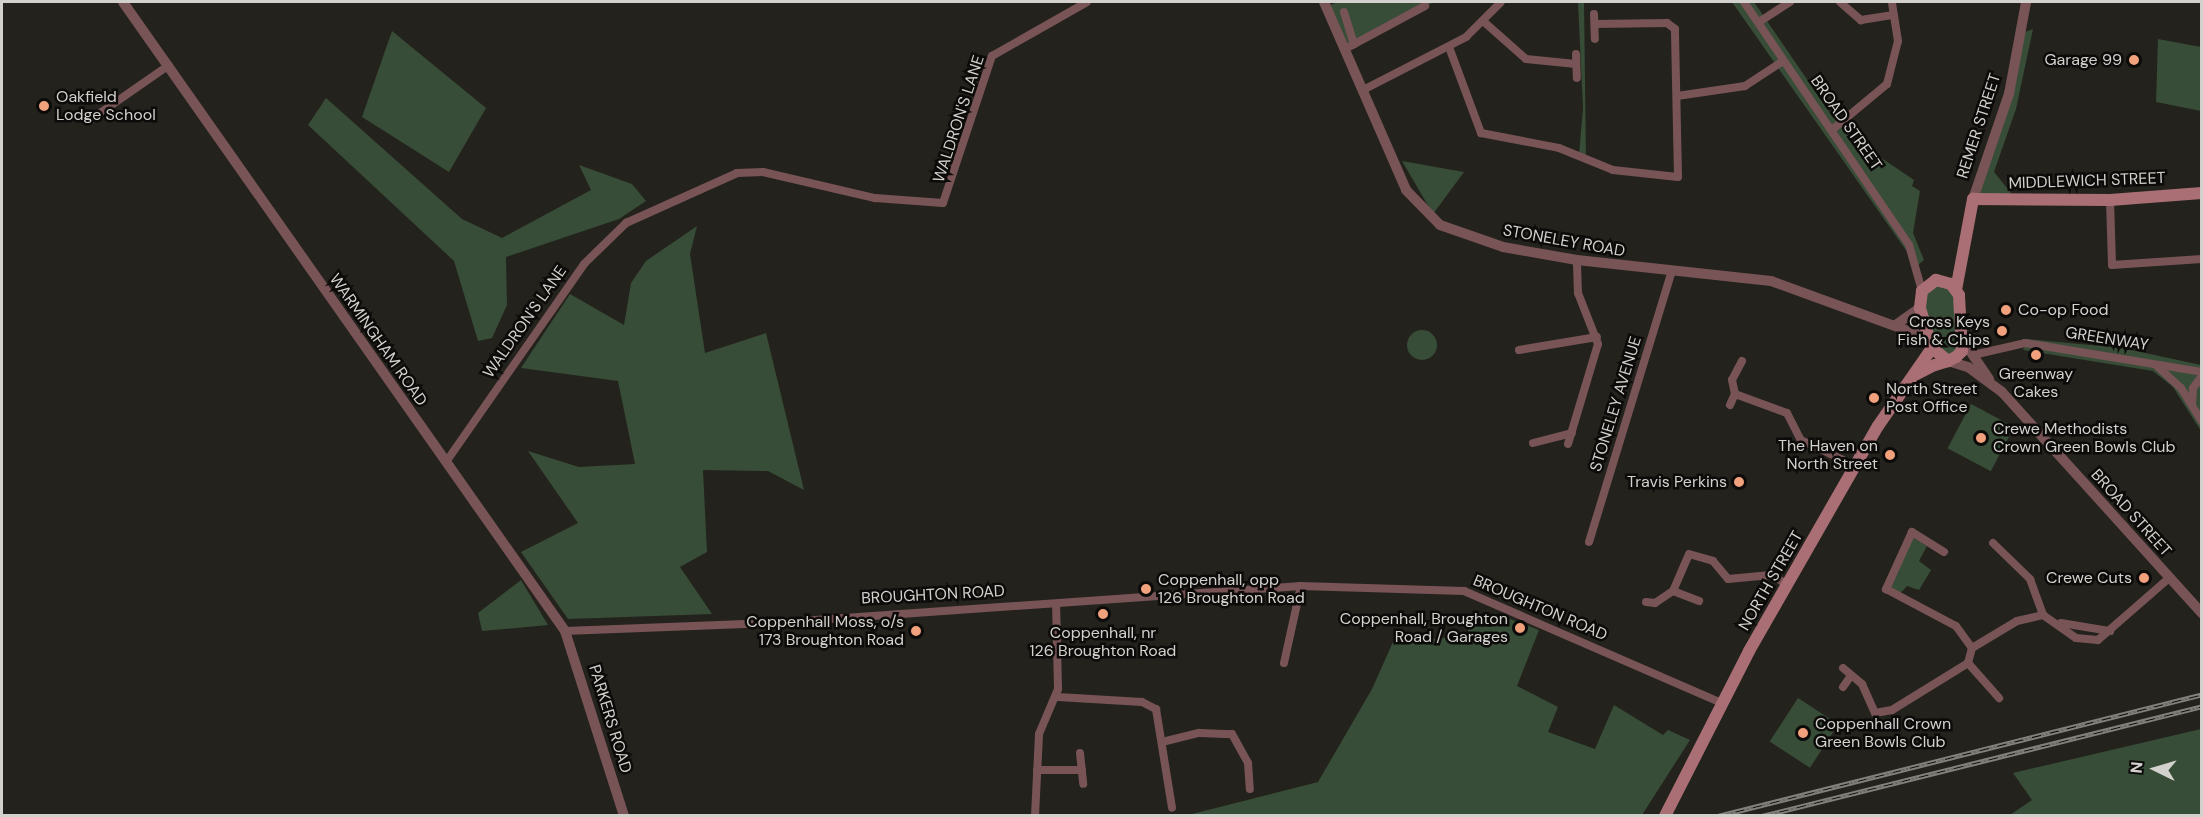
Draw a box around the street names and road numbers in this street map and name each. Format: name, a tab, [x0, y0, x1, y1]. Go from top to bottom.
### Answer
street label: WALDRON'S LANE	[929, 53, 989, 185]
street label: REMER STREET	[1953, 71, 2005, 181]
street label: BROAD STREET	[1806, 72, 1886, 174]
street label: MIDDLEWICH STREET	[2008, 169, 2166, 193]
street label: STONELEY ROAD	[1501, 221, 1627, 261]
street label: WALDRON'S LANE	[479, 262, 571, 382]
street label: WARMINGHAM ROAD	[325, 270, 431, 410]
street label: GREENWAY	[2064, 323, 2150, 355]
street label: STONELEY AVENUE	[1586, 334, 1646, 474]
street label: BROAD STREET	[2087, 465, 2175, 561]
street label: NORTH STREET	[1735, 528, 1807, 634]
street label: BROUGHTON ROAD	[1470, 571, 1610, 645]
street label: BROUGHTON ROAD	[861, 582, 1005, 608]
street label: PARKERS ROAD	[584, 663, 636, 775]

